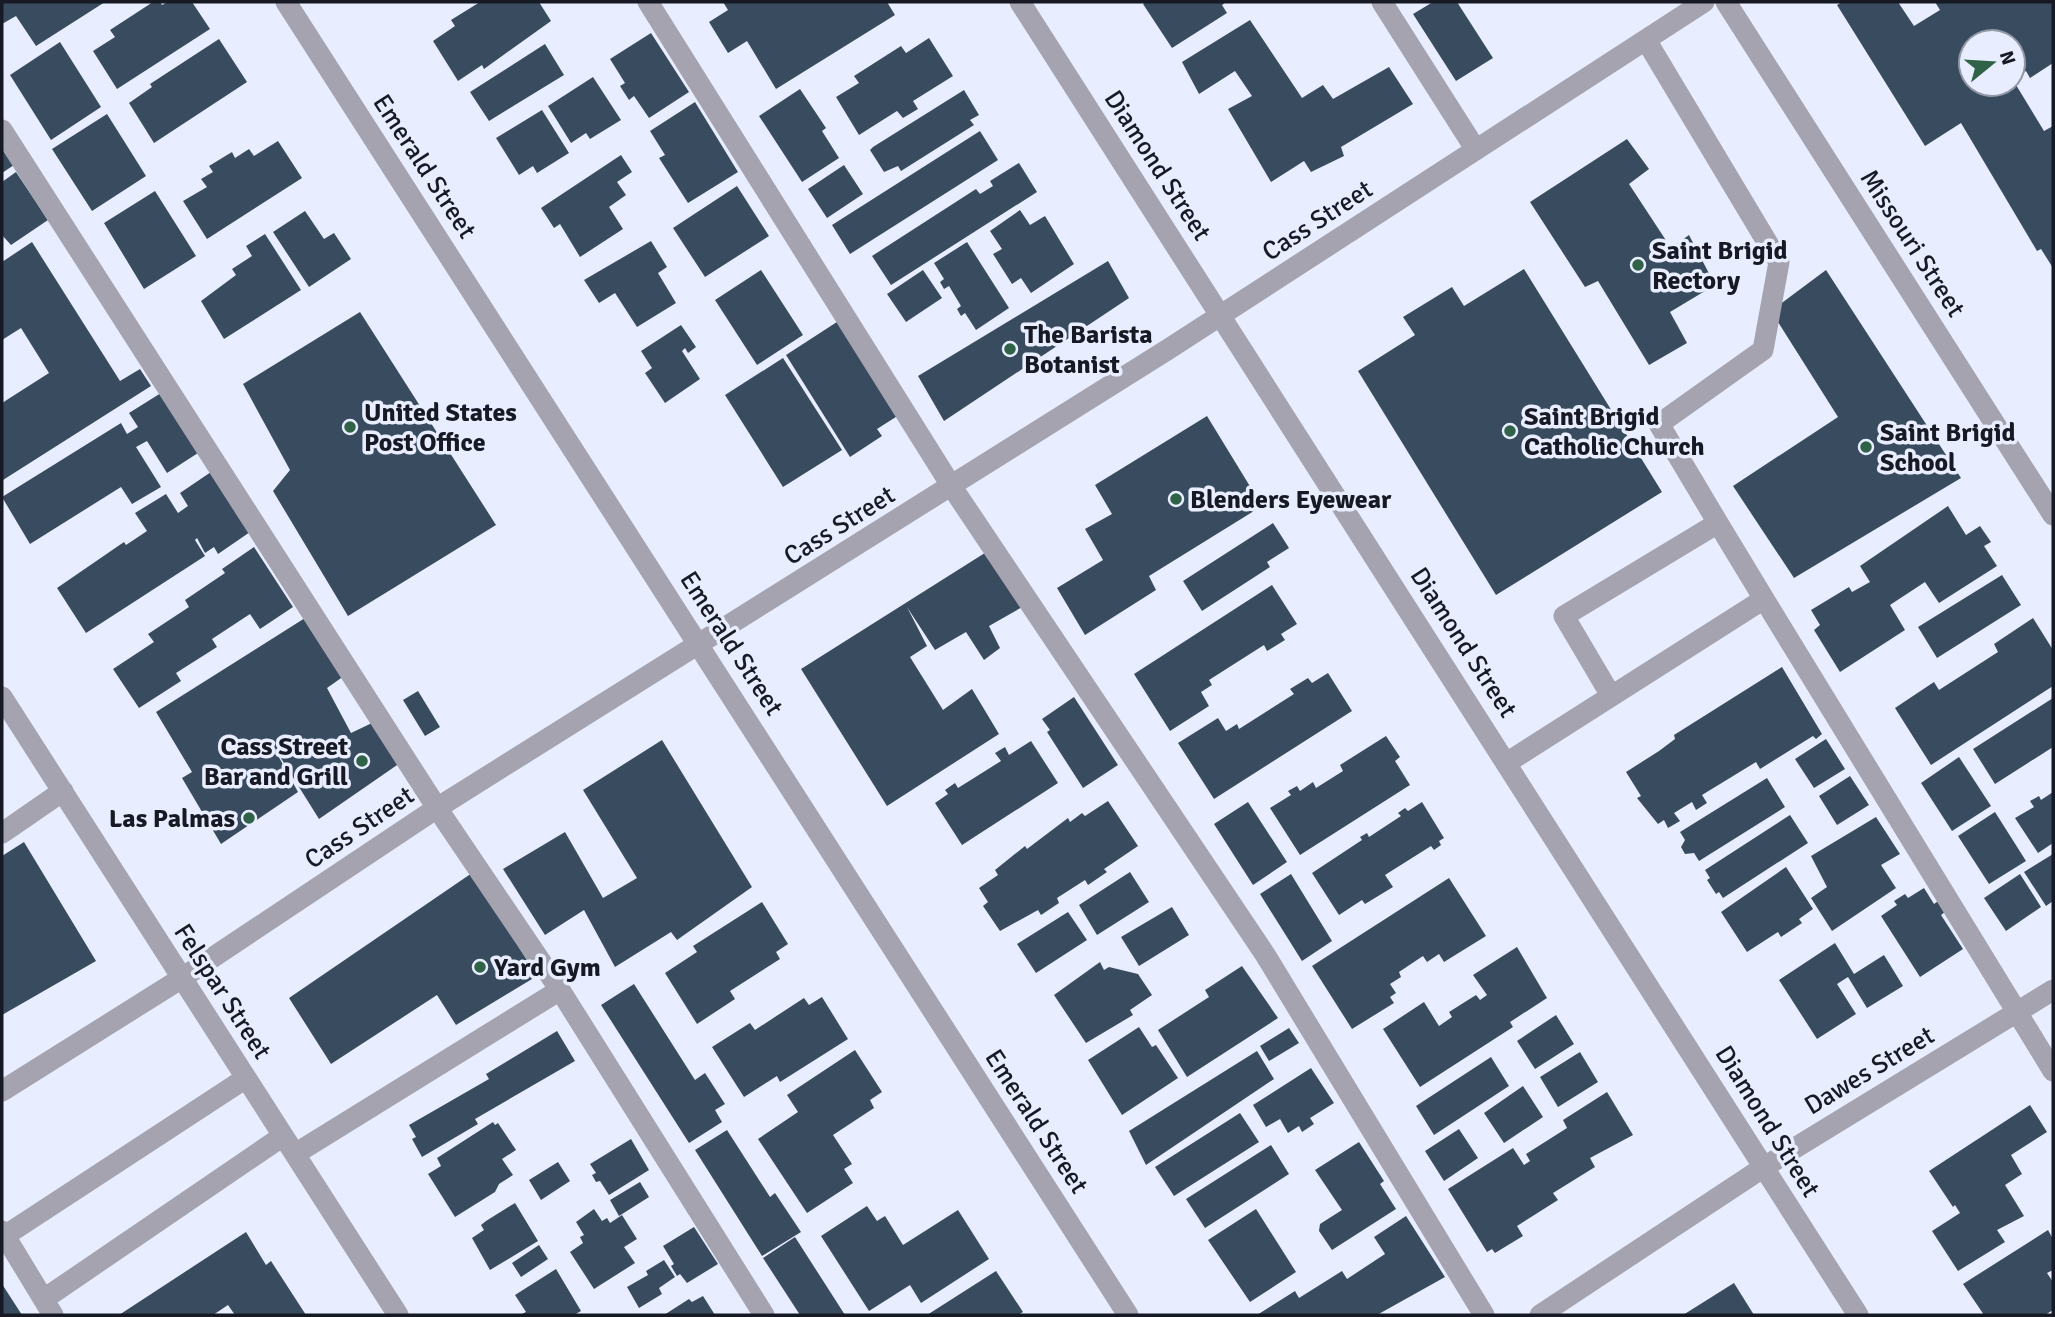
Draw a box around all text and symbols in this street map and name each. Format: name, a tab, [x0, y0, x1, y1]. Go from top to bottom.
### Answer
north arrow	[1957, 28, 2027, 98]
text: N	[1994, 48, 2021, 68]
street label: Diamond Street	[1097, 84, 1218, 247]
street label: Emerald Street	[366, 88, 483, 245]
street label: Missouri Street	[1853, 164, 1972, 323]
street label: Cass Street	[1256, 173, 1379, 268]
place label: Saint Brigid Rectory	[1652, 235, 1787, 297]
marker: Saint Brigid Rectory	[1630, 257, 1646, 273]
place label: The Barista Botanist	[1024, 319, 1152, 381]
marker: The Barista Botanist	[1002, 341, 1018, 357]
place label: United States Post Office	[364, 397, 517, 459]
place label: Saint Brigid Catholic Church	[1524, 401, 1705, 463]
place label: Saint Brigid School	[1880, 417, 2015, 479]
marker: United States Post Office	[342, 419, 358, 435]
marker: Saint Brigid Catholic Church	[1502, 423, 1518, 439]
marker: Saint Brigid School	[1858, 439, 1874, 455]
street label: Cass Street	[778, 479, 901, 573]
place label: Blenders Eyewear	[1190, 484, 1392, 516]
marker: Blenders Eyewear	[1168, 491, 1184, 507]
street label: Diamond Street	[1403, 561, 1524, 724]
street label: Emerald Street	[673, 565, 790, 722]
place label: Cass Street Bar and Grill	[204, 731, 348, 793]
marker: Cass Street Bar and Grill	[354, 753, 370, 769]
street label: Cass Street	[299, 780, 420, 876]
place label: Las Palmas	[109, 803, 235, 835]
marker: Las Palmas	[241, 810, 257, 826]
street label: Felspar Street	[167, 918, 278, 1065]
place label: Yard Gym	[493, 952, 601, 984]
marker: Yard Gym	[472, 959, 488, 975]
street label: Dawes Street	[1799, 1020, 1940, 1122]
street label: Diamond Street	[1708, 1040, 1826, 1203]
street label: Emerald Street	[978, 1043, 1095, 1200]

